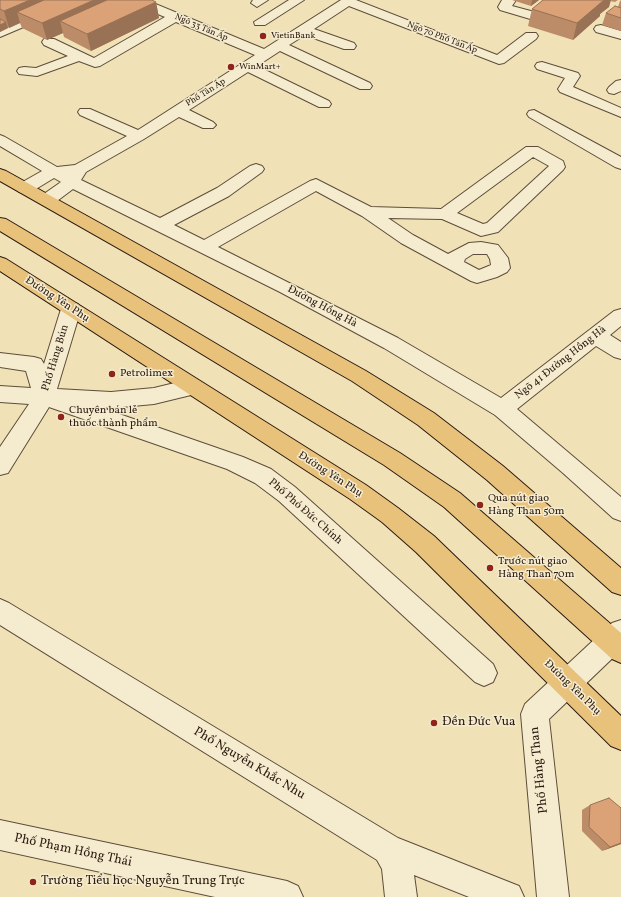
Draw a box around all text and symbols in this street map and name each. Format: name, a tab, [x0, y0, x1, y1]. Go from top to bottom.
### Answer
street label: Ngõ 33 Tân Ấp	[173, 12, 229, 44]
street label: Ngõ 70 Phố Tân Ấp	[406, 20, 478, 56]
marker: VietinBank	[258, 31, 268, 41]
place label: VietinBank	[271, 31, 315, 41]
marker: WinMart+	[226, 62, 236, 72]
place label: WinMart+	[239, 62, 281, 72]
street label: Phố Tân Ấp	[184, 77, 228, 109]
street label: Đường Yên Phụ	[22, 274, 92, 326]
street label: Đường Hồng Hà	[285, 283, 359, 331]
street label: Phố Hàng Bún	[40, 323, 72, 393]
street label: Ngõ 41 Đường Hồng Hà	[513, 323, 609, 403]
place label: Petrolimex	[120, 367, 173, 381]
marker: Petrolimex	[107, 369, 117, 379]
place label: Chuyên bán lẻ thuốc thành phẩm	[69, 404, 158, 430]
marker: Chuyên bán lẻ thuốc thành phẩm	[56, 412, 66, 422]
street label: Đường Yên Phụ	[295, 449, 365, 501]
street label: Phố Phó Đức Chính	[265, 476, 345, 548]
place label: Qua nút giao Hàng Than 50m	[488, 492, 565, 518]
marker: Qua nút giao Hàng Than 50m	[475, 500, 485, 510]
place label: Trước nút giao Hàng Than 70m	[498, 555, 574, 581]
marker: Trước nút giao Hàng Than 70m	[485, 563, 495, 573]
street label: Đường Yên Phụ	[541, 658, 603, 718]
place label: Đền Đức Vua	[442, 715, 516, 731]
marker: Đền Đức Vua	[429, 718, 439, 728]
street label: Phố Nguyễn Khắc Nhu	[190, 724, 308, 804]
street label: Phố Hàng Than	[528, 726, 552, 814]
street label: Phố Phạm Hồng Thái	[13, 831, 133, 871]
place label: Trường Tiểu học Nguyễn Trung Trực	[41, 874, 245, 890]
marker: Trường Tiểu học Nguyễn Trung Trực	[28, 877, 38, 887]

